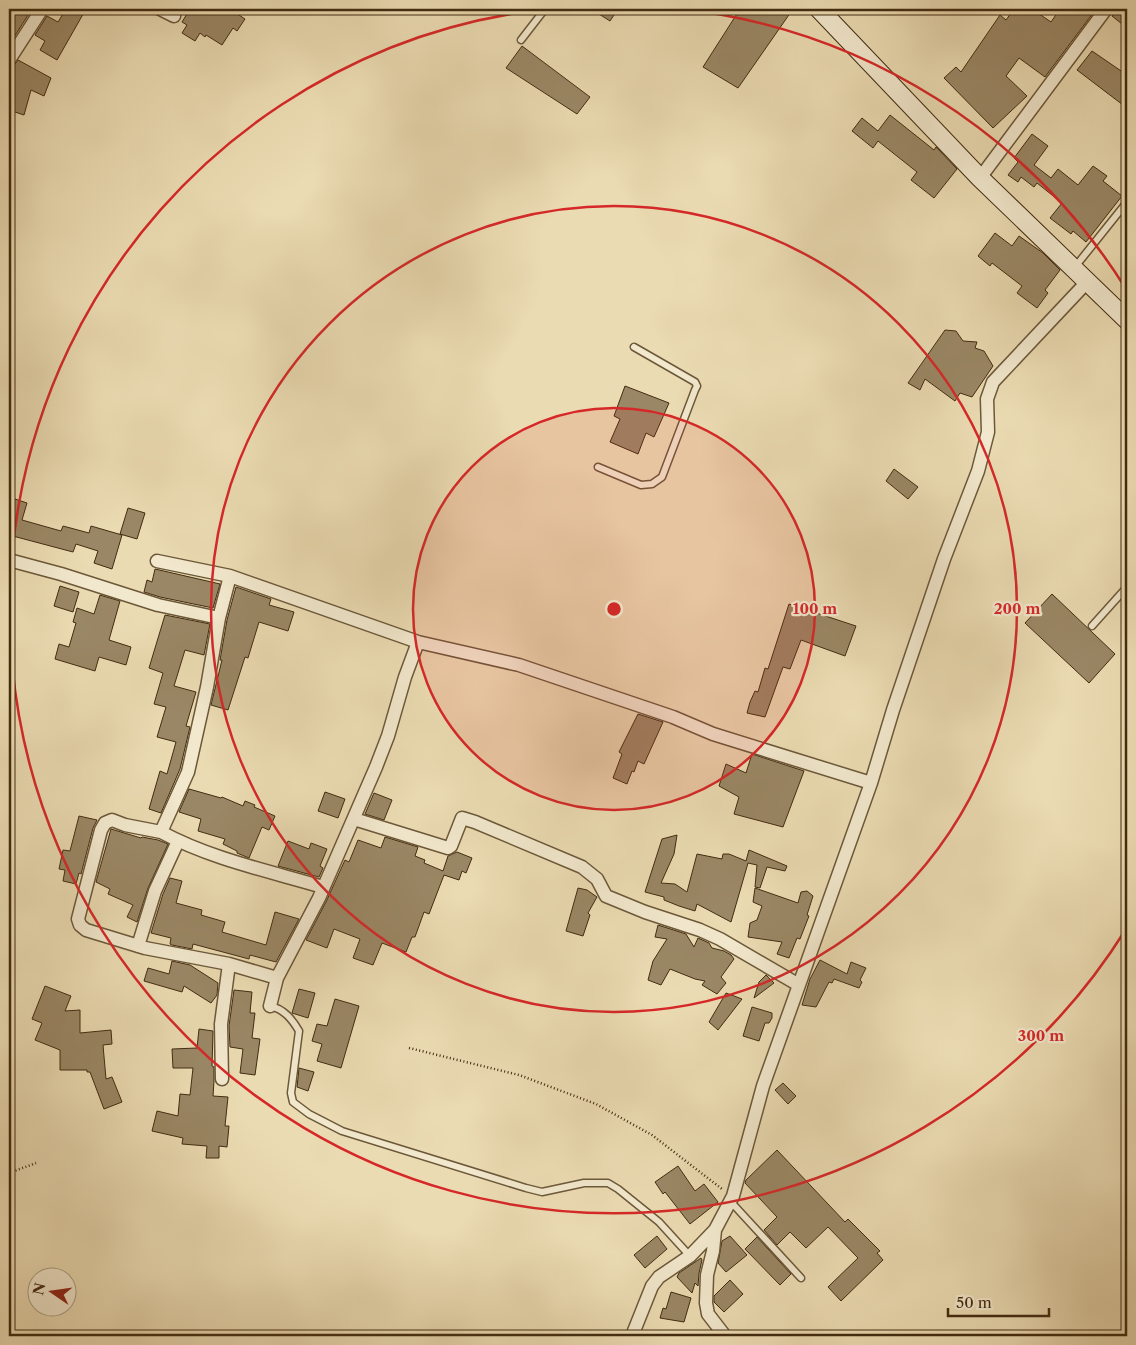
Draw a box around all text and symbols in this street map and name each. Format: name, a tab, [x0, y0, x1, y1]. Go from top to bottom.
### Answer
text: 100 m	[793, 599, 837, 618]
text: 200 m	[994, 599, 1040, 618]
centre of rings	[605, 600, 623, 618]
text: 300 m	[1018, 1026, 1064, 1045]
north arrow	[28, 1268, 78, 1318]
text: N	[29, 1281, 49, 1297]
scale bar	[948, 1285, 1050, 1317]
text: 50 m	[956, 1293, 992, 1312]

